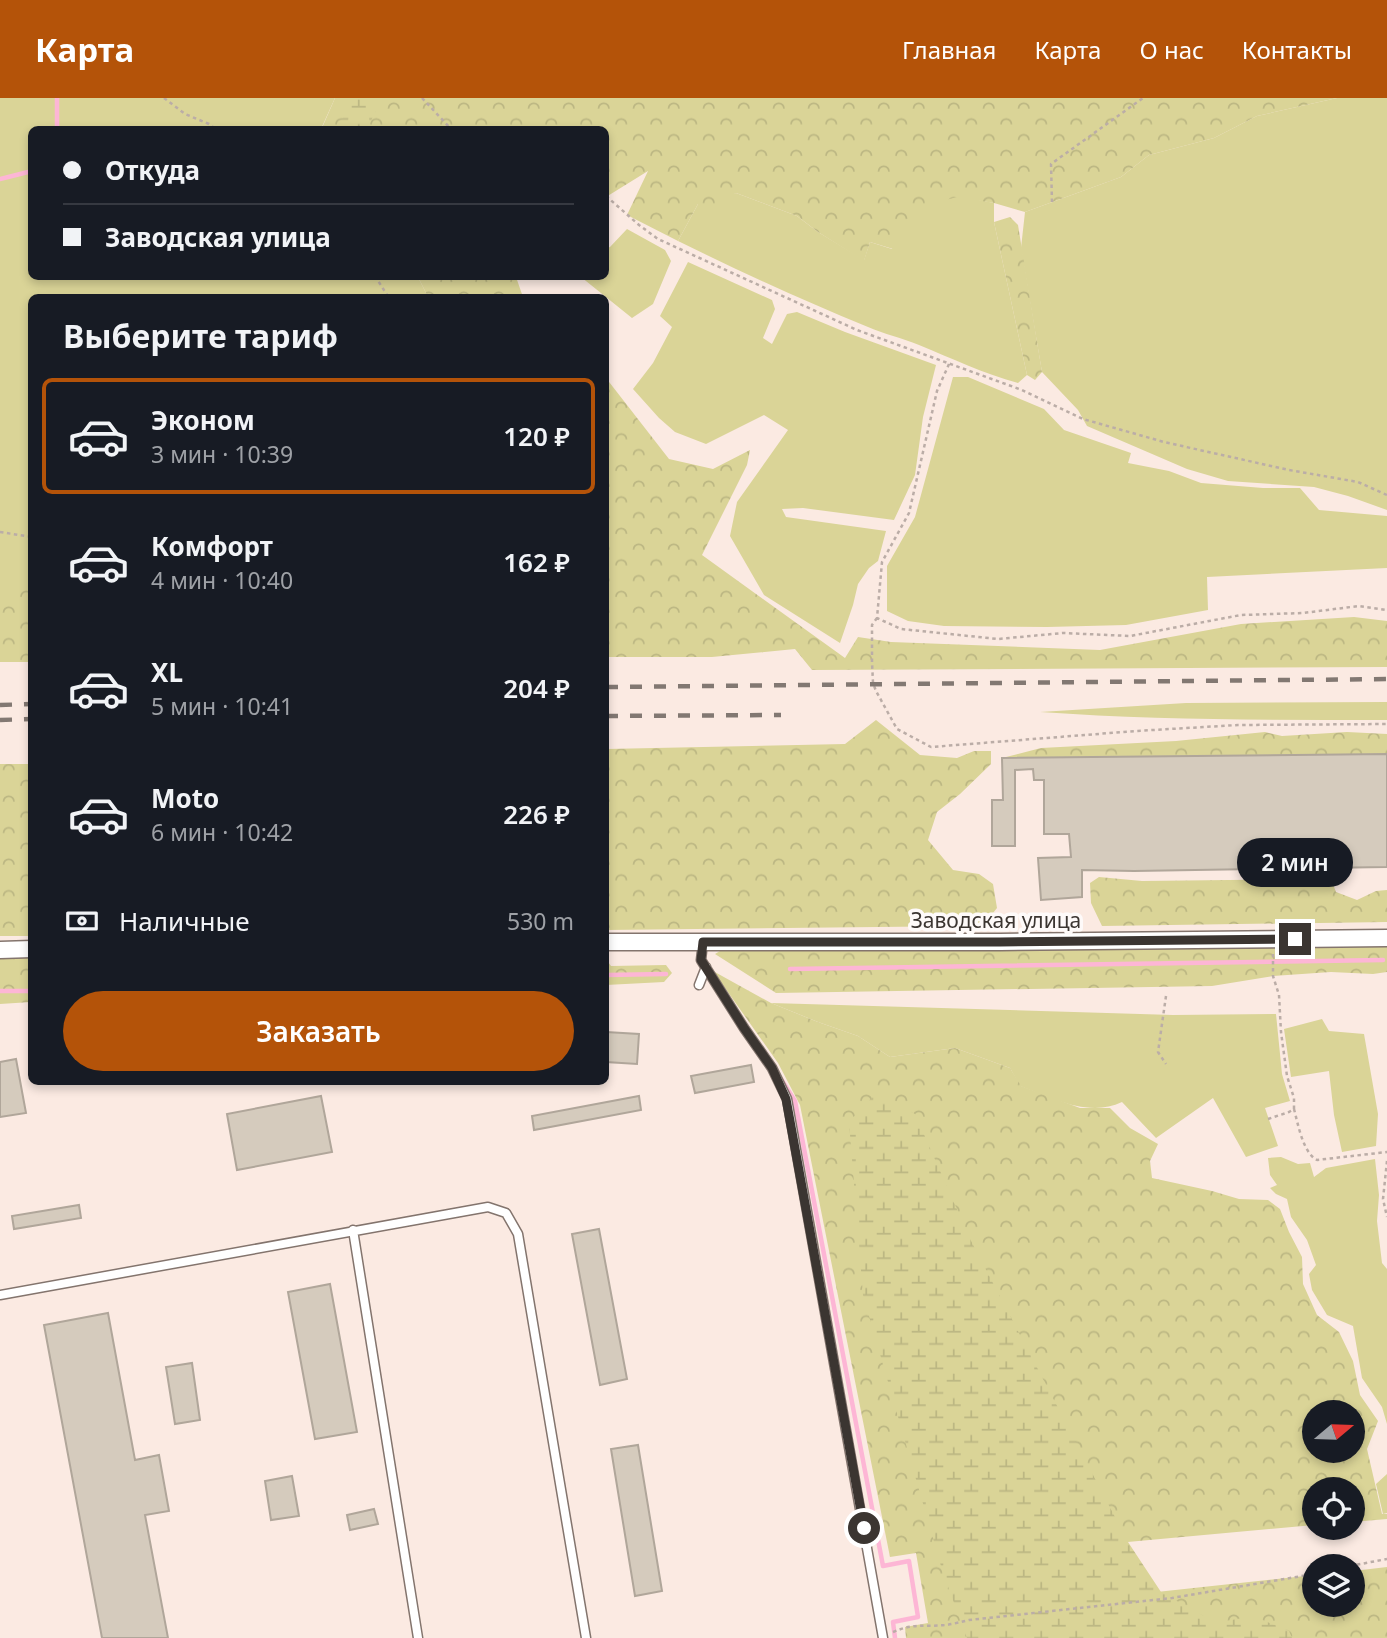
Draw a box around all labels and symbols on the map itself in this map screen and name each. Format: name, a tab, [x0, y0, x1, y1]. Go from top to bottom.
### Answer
callout: 2 мин	[1237, 838, 1353, 886]
street label: Заводская улица	[911, 906, 1081, 934]
route end	[1279, 923, 1311, 955]
north arrow	[1302, 1400, 1365, 1463]
route start	[848, 1512, 880, 1544]

